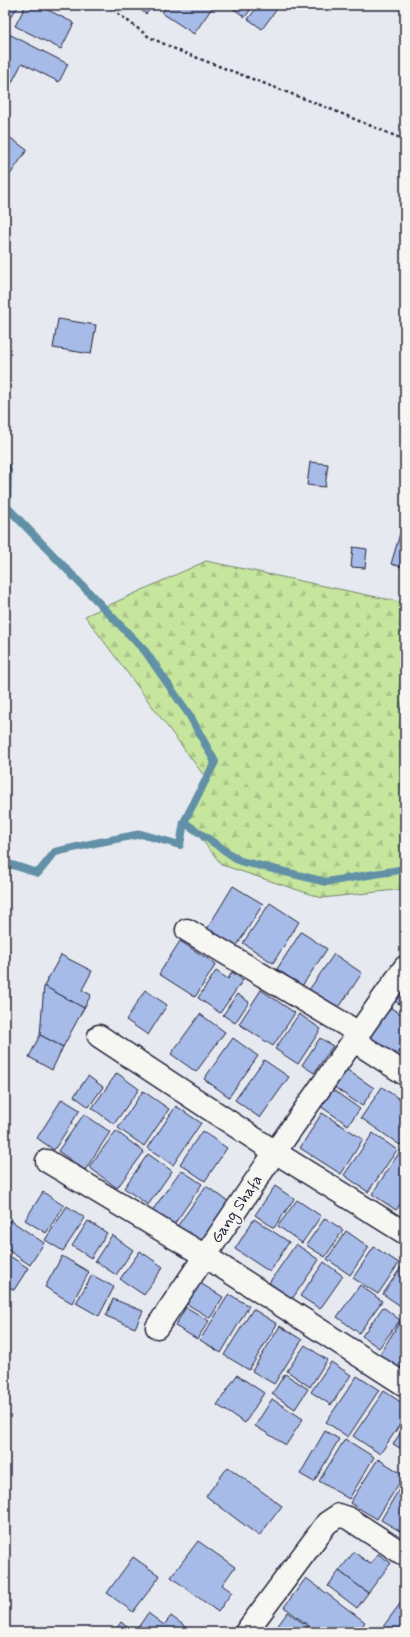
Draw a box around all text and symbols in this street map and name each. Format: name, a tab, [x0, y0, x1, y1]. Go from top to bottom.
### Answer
street label: Gang Shafa	[206, 1170, 269, 1248]

